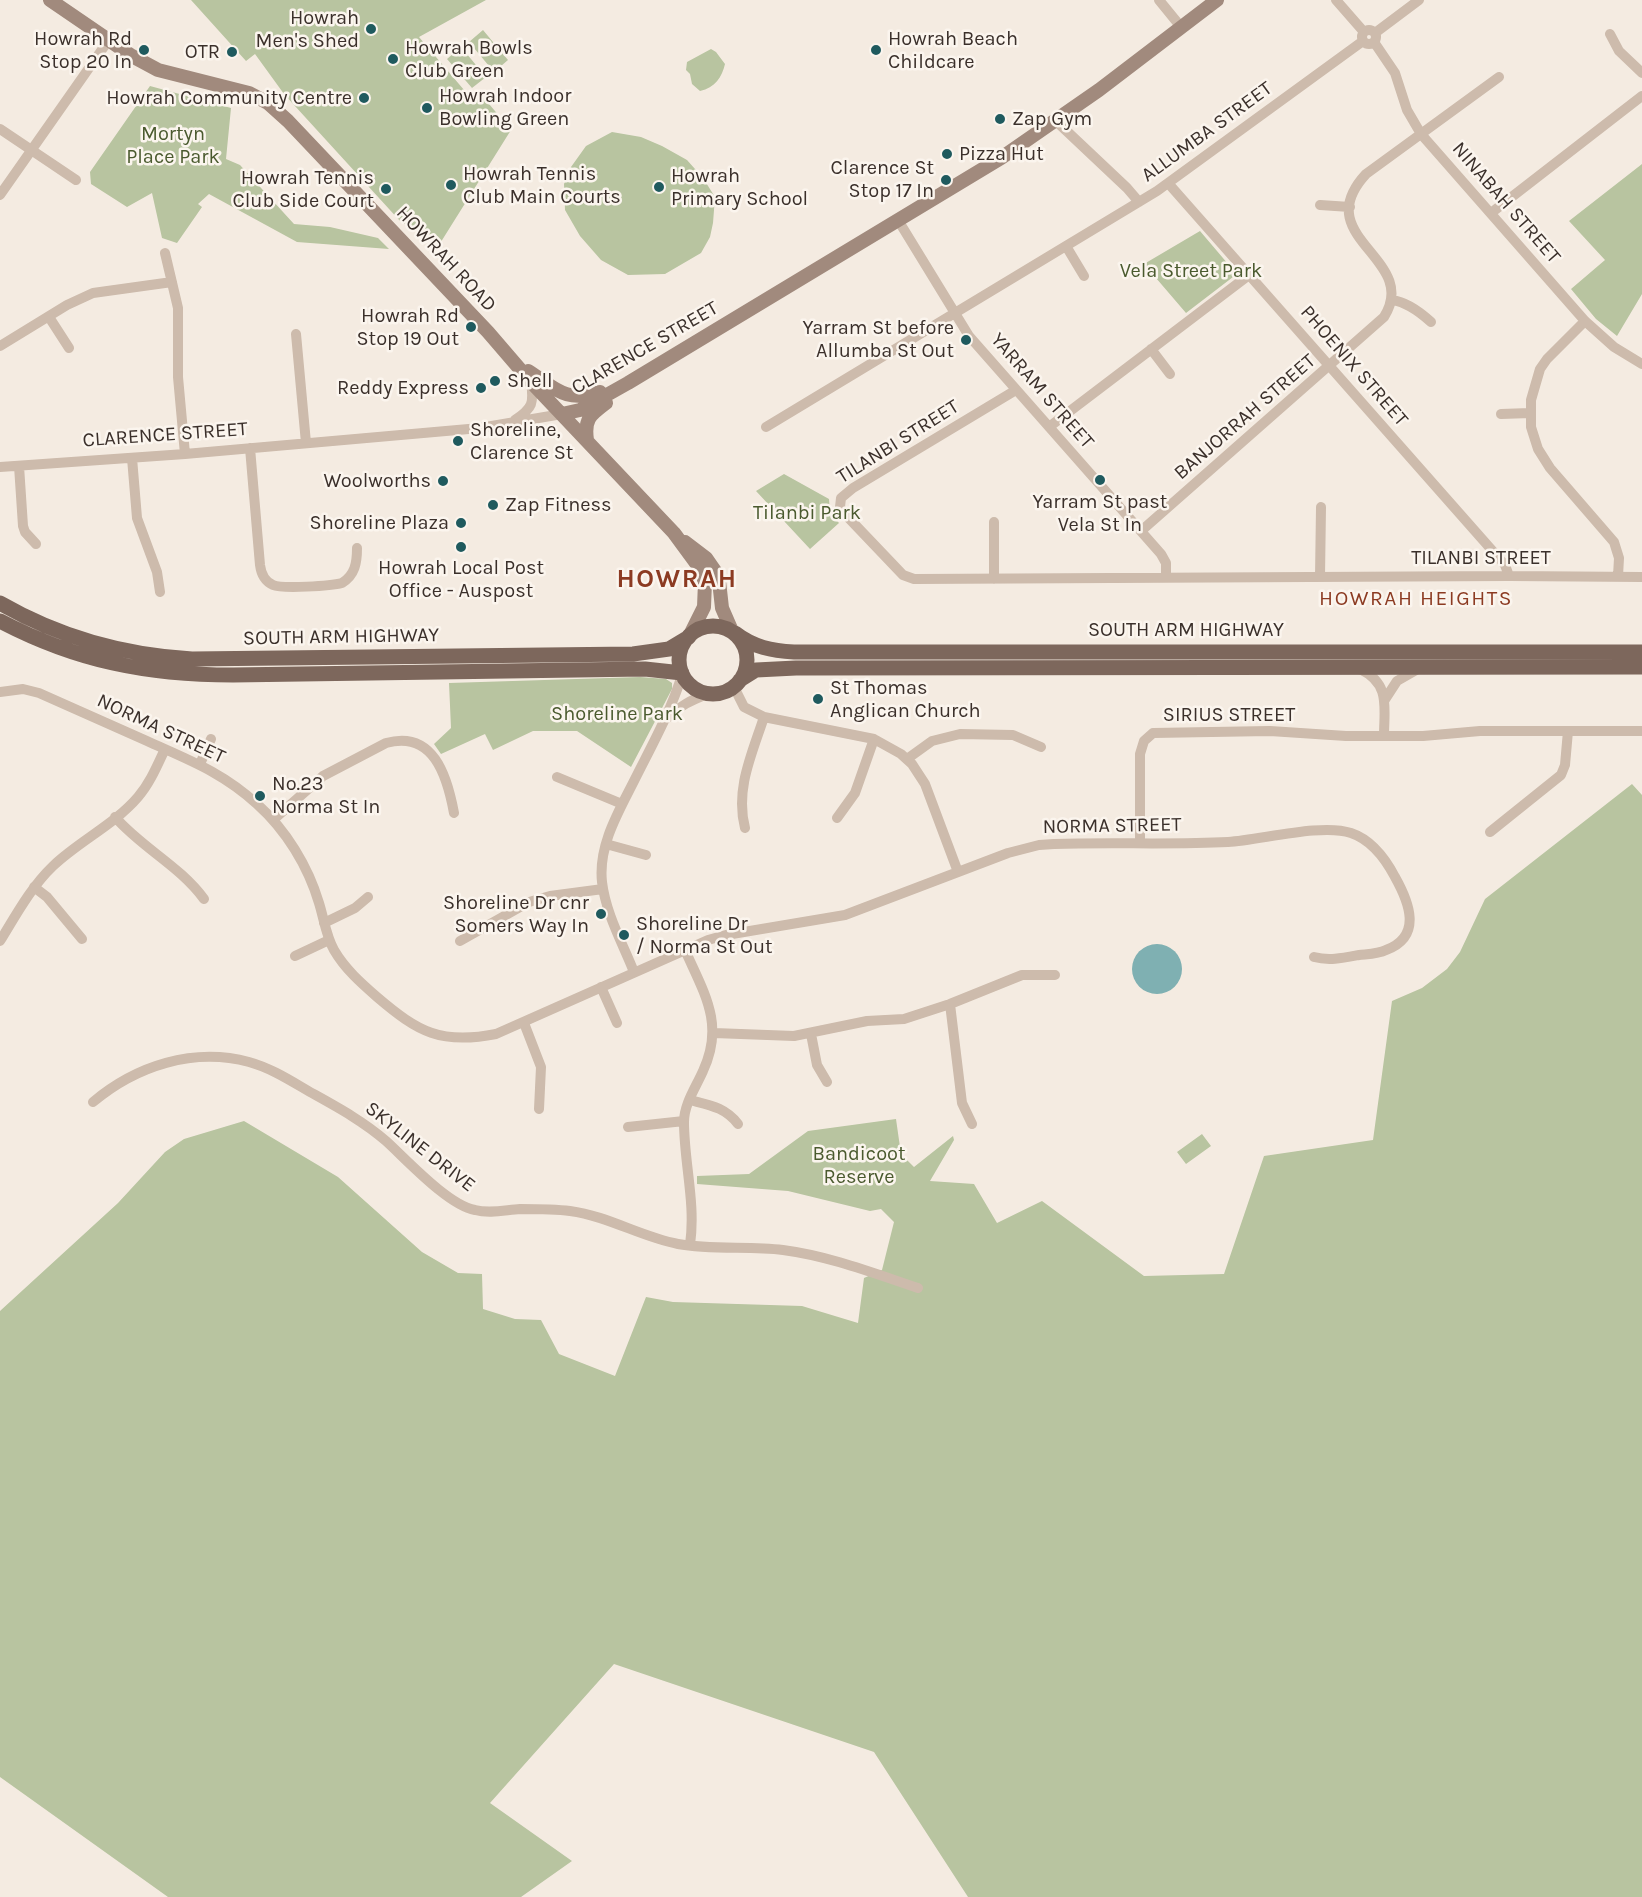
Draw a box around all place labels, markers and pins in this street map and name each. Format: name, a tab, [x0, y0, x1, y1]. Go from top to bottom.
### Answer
place label: Howrah Men's Shed	[255, 6, 359, 53]
marker: Howrah Men's Shed	[364, 22, 378, 36]
place label: Howrah Rd Stop 20 In	[34, 27, 132, 74]
place label: Howrah Beach Childcare	[888, 27, 1018, 74]
place label: Howrah Bowls Club Green	[405, 36, 533, 83]
place label: OTR	[185, 40, 220, 64]
marker: Howrah Rd Stop 20 In	[137, 43, 151, 57]
marker: Howrah Beach Childcare	[869, 43, 883, 57]
marker: OTR	[225, 45, 239, 59]
marker: Howrah Bowls Club Green	[386, 52, 400, 66]
place label: Howrah Indoor Bowling Green	[439, 84, 571, 131]
place label: Howrah Community Centre	[106, 86, 352, 110]
marker: Howrah Community Centre	[357, 91, 371, 105]
marker: Howrah Indoor Bowling Green	[420, 101, 434, 115]
place label: Zap Gym	[1012, 107, 1092, 131]
marker: Zap Gym	[993, 112, 1007, 126]
place label: Pizza Hut	[959, 142, 1044, 166]
marker: Pizza Hut	[940, 147, 954, 161]
place label: Clarence St Stop 17 In	[831, 156, 934, 203]
place label: Howrah Tennis Club Main Courts	[463, 162, 621, 209]
place label: Howrah Primary School	[671, 164, 808, 211]
place label: Howrah Tennis Club Side Court	[232, 166, 374, 213]
marker: Clarence St Stop 17 In	[939, 173, 953, 187]
marker: Howrah Tennis Club Main Courts	[444, 178, 458, 192]
marker: Howrah Primary School	[652, 180, 666, 194]
marker: Howrah Tennis Club Side Court	[379, 182, 393, 196]
place label: Howrah Rd Stop 19 Out	[357, 304, 459, 351]
place label: Yarram St before Allumba St Out	[803, 316, 954, 363]
marker: Howrah Rd Stop 19 Out	[464, 320, 478, 334]
marker: Yarram St before Allumba St Out	[959, 333, 973, 347]
place label: Shell	[507, 369, 553, 393]
marker: Shell	[488, 374, 502, 388]
place label: Reddy Express	[337, 376, 469, 400]
marker: Reddy Express	[474, 381, 488, 395]
place label: Shoreline, Clarence St	[470, 418, 573, 465]
marker: Shoreline, Clarence St	[451, 434, 465, 448]
place label: Woolworths	[324, 469, 431, 493]
marker: Yarram St past Vela St In	[1093, 473, 1107, 487]
marker: Woolworths	[436, 474, 450, 488]
place label: Yarram St past Vela St In	[1033, 490, 1167, 537]
place label: Zap Fitness	[505, 493, 612, 517]
marker: Zap Fitness	[486, 498, 500, 512]
place label: Shoreline Plaza	[310, 511, 449, 535]
marker: Shoreline Plaza	[454, 516, 468, 530]
marker: Howrah Local Post Office - Auspost	[454, 540, 468, 554]
place label: Howrah Local Post Office - Auspost	[378, 556, 544, 603]
place label: St Thomas Anglican Church	[830, 676, 981, 723]
marker: St Thomas Anglican Church	[811, 692, 825, 706]
place label: No.23 Norma St In	[272, 772, 380, 819]
marker: No.23 Norma St In	[253, 789, 267, 803]
place label: Shoreline Dr cnr Somers Way In	[443, 891, 589, 938]
marker: Shoreline Dr cnr Somers Way In	[594, 907, 608, 921]
place label: Shoreline Dr / Norma St Out	[636, 912, 773, 959]
marker: Shoreline Dr / Norma St Out	[617, 928, 631, 942]

